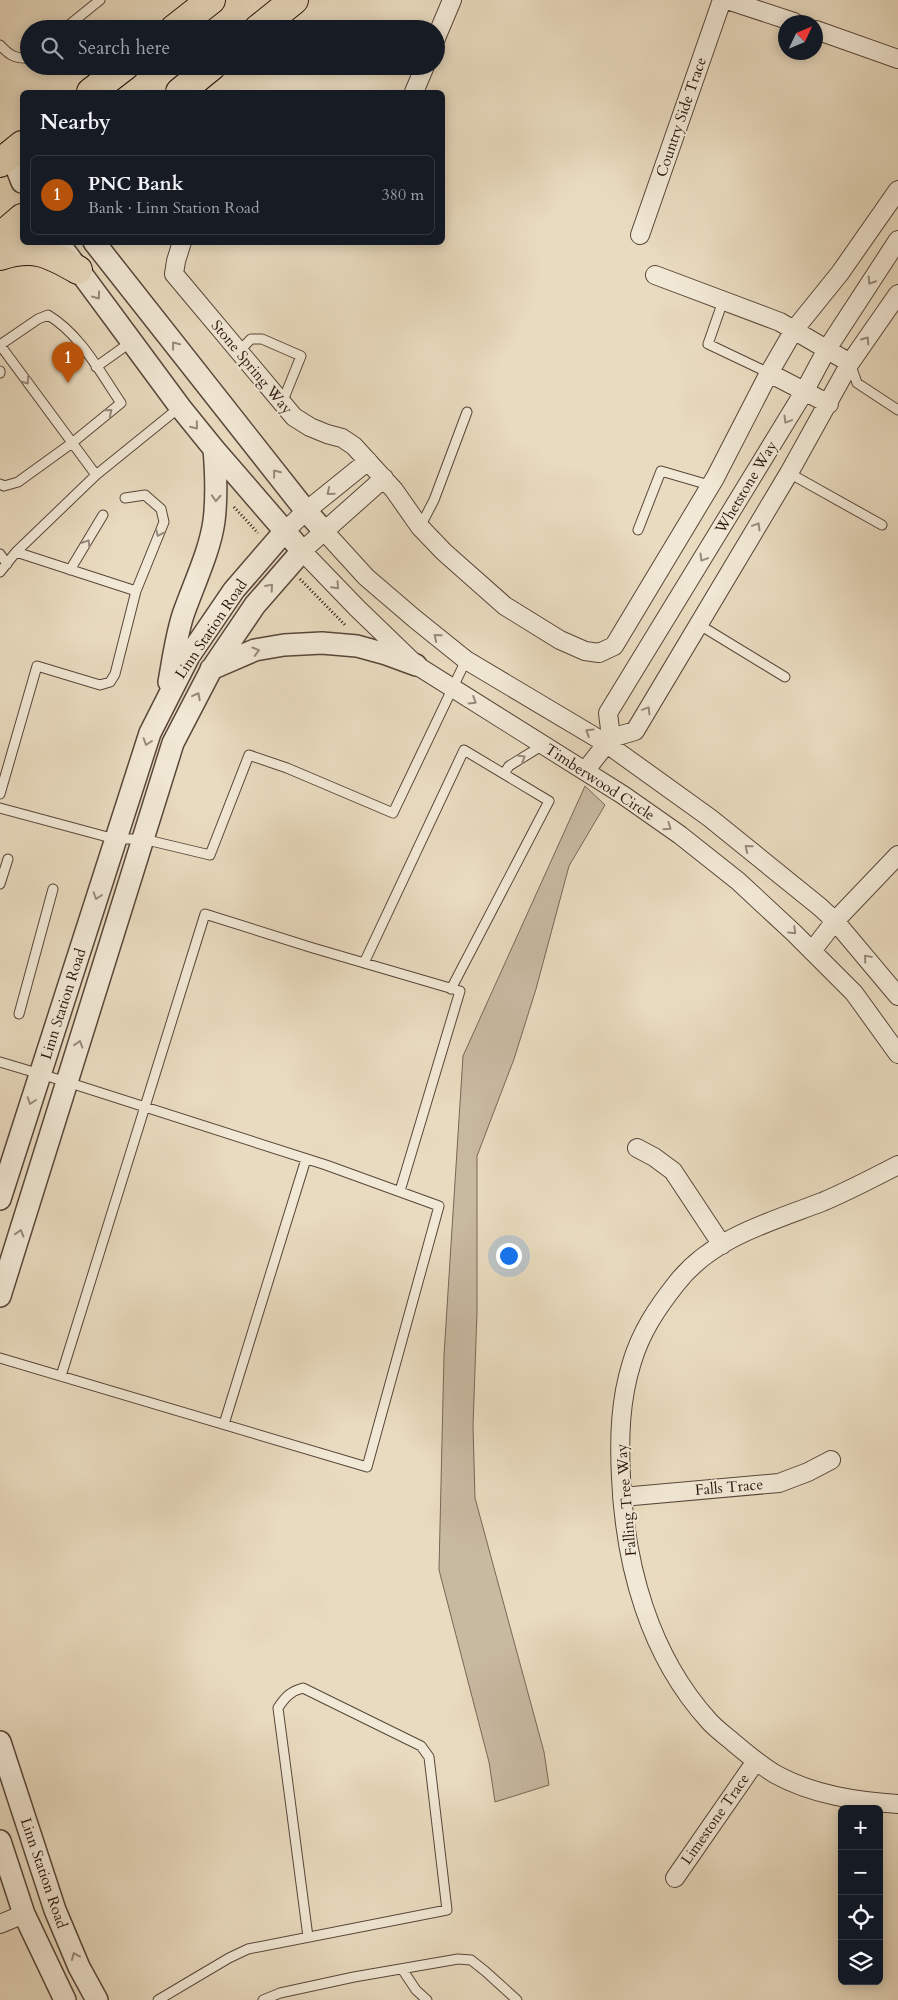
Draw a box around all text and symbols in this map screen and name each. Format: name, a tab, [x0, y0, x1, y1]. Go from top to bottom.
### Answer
north arrow	[778, 15, 823, 60]
search box	[20, 20, 445, 75]
icon: search	[38, 34, 66, 62]
text: Search here	[78, 35, 170, 61]
street label: Country Side Trace	[651, 54, 711, 180]
text: Nearby	[40, 108, 111, 137]
text: PNC Bank	[88, 171, 184, 197]
text: 1	[53, 184, 61, 206]
text: 380 m	[382, 184, 424, 206]
text: Bank · Linn Station Road	[88, 197, 260, 219]
one-way arrow	[868, 275, 878, 284]
one-way arrow	[91, 290, 100, 300]
street label: Stone Spring Way	[207, 316, 297, 418]
one-way arrow	[860, 336, 869, 346]
pin: 1	[52, 342, 84, 383]
one-way arrow	[173, 342, 181, 351]
one-way arrow	[20, 375, 29, 385]
one-way arrow	[104, 408, 113, 417]
one-way arrow	[784, 414, 794, 423]
one-way arrow	[190, 420, 199, 429]
street label: Whetstone Way	[710, 437, 782, 538]
one-way arrow	[273, 470, 281, 479]
one-way arrow	[327, 486, 336, 494]
one-way arrow	[210, 494, 221, 502]
one-way arrow	[751, 522, 761, 531]
one-way arrow	[155, 528, 165, 537]
one-way arrow	[80, 539, 90, 548]
one-way arrow	[699, 553, 709, 562]
street label: Linn Station Road	[170, 575, 252, 683]
one-way arrow	[330, 580, 339, 589]
one-way arrow	[264, 584, 273, 593]
one-way arrow	[433, 633, 442, 642]
one-way arrow	[251, 646, 260, 656]
one-way arrow	[191, 692, 201, 701]
one-way arrow	[467, 695, 476, 705]
one-way arrow	[641, 707, 651, 716]
one-way arrow	[585, 729, 594, 739]
one-way arrow	[142, 737, 152, 745]
street label: Timberwood Circle	[541, 739, 659, 825]
one-way arrow	[516, 755, 525, 765]
one-way arrow	[662, 821, 672, 830]
one-way arrow	[745, 846, 754, 854]
one-way arrow	[93, 892, 103, 900]
one-way arrow	[787, 925, 796, 934]
street label: Linn Station Road	[36, 946, 90, 1062]
one-way arrow	[864, 955, 873, 964]
one-way arrow	[73, 1041, 83, 1049]
one-way arrow	[27, 1096, 37, 1105]
one-way arrow	[14, 1229, 24, 1238]
your location	[496, 1243, 522, 1269]
street label: Falling Tree Way	[611, 1443, 641, 1557]
street label: Falls Trace	[694, 1474, 764, 1500]
street label: Limestone Trace	[676, 1769, 754, 1868]
map controls	[838, 1805, 883, 1985]
button: +	[838, 1805, 883, 1850]
street label: Linn Station Road	[16, 1815, 72, 1931]
button: −	[838, 1850, 883, 1895]
button: locate	[838, 1895, 883, 1940]
button: layers	[838, 1940, 883, 1985]
one-way arrow	[70, 1952, 81, 1961]

